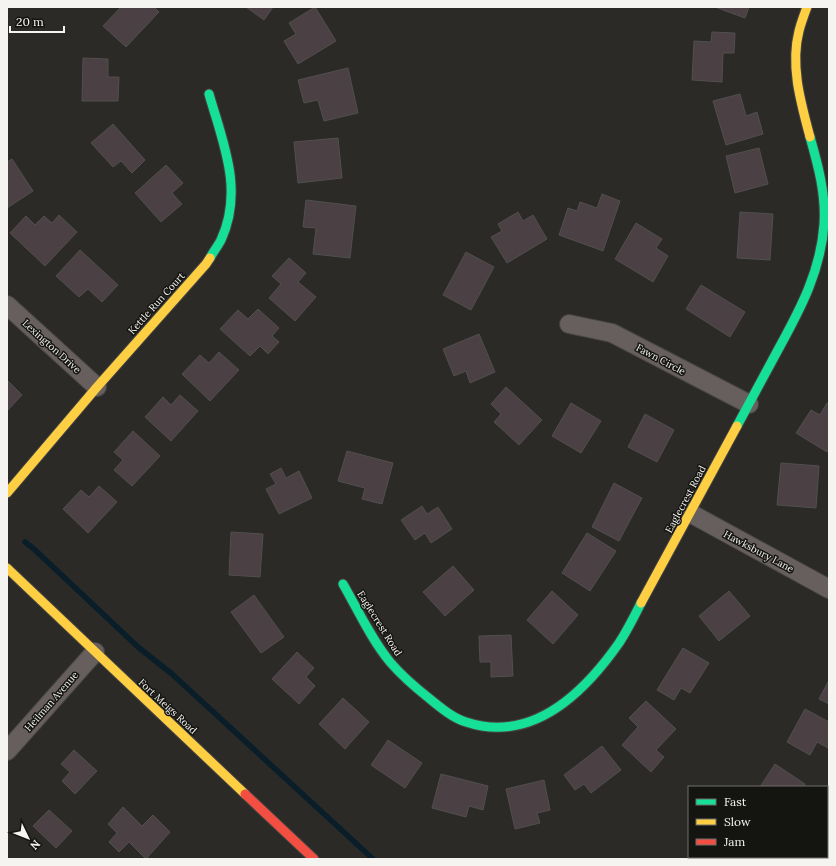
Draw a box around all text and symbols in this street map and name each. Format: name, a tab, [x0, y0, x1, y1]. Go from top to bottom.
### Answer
scale bar	[10, 8, 64, 34]
text: 20 m	[16, 14, 44, 29]
street label: Kettle Run Court	[125, 270, 188, 337]
street label: Lexington Drive	[20, 317, 84, 376]
street label: Fawn Circle	[634, 341, 688, 378]
street label: Eaglecrest Road	[662, 463, 709, 535]
street label: Hawksbury Lane	[721, 527, 797, 576]
street label: Eaglecrest Road	[354, 588, 405, 658]
street label: Heilman Avenue	[22, 668, 81, 734]
street label: Fort Meigs Road	[136, 676, 200, 737]
legend	[688, 786, 828, 858]
text: Fast	[724, 794, 747, 809]
text: Slow	[724, 814, 751, 829]
north arrow	[8, 818, 48, 858]
text: Jam	[723, 834, 745, 849]
text: N	[27, 837, 43, 853]

